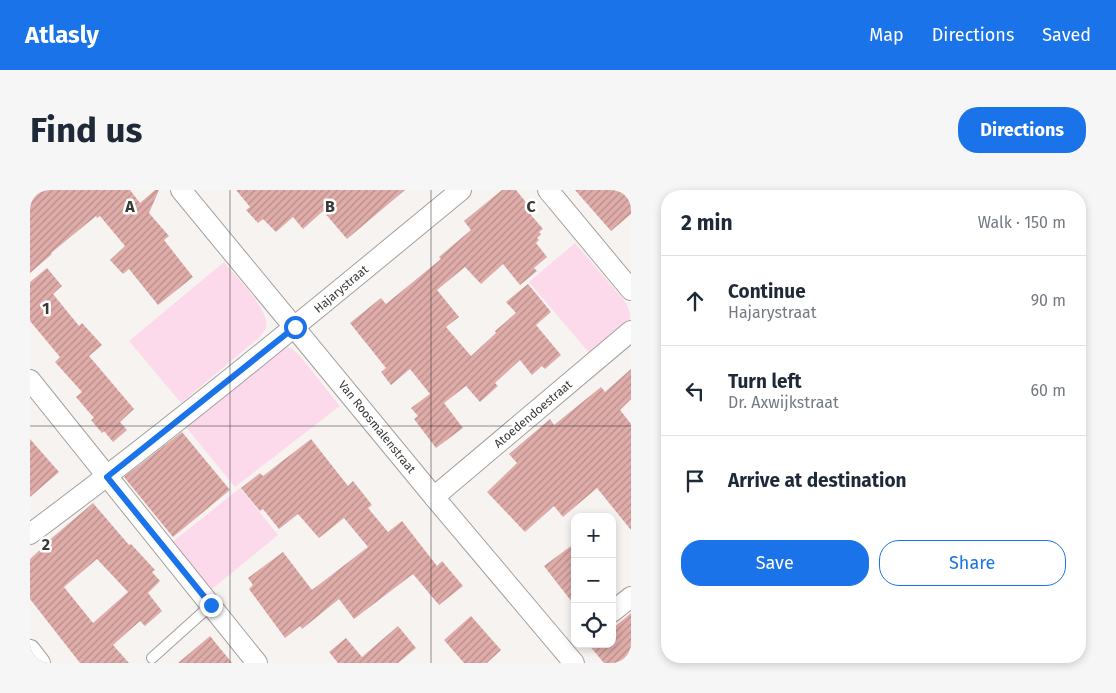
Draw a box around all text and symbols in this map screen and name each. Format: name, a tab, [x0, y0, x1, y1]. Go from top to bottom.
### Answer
text: Atlasly	[25, 21, 99, 49]
text: Map	[869, 24, 904, 46]
text: Directions	[932, 24, 1014, 46]
text: Saved	[1042, 24, 1091, 46]
button: Directions	[958, 107, 1086, 153]
text: Find us	[30, 109, 142, 151]
text: A	[124, 197, 135, 216]
text: B	[325, 197, 335, 216]
text: C	[526, 197, 536, 216]
text: 2 min	[681, 210, 733, 236]
text: Walk · 150 m	[978, 213, 1066, 232]
street label: Hajarystraat	[311, 262, 371, 316]
text: Continue	[728, 280, 806, 303]
icon: ahead	[681, 287, 709, 315]
text: 90 m	[1031, 291, 1066, 310]
text: 1	[42, 299, 50, 318]
text: Hajarystraat	[728, 303, 817, 322]
route start	[284, 316, 307, 339]
text: Turn left	[728, 370, 802, 393]
street label: Atoedendoestraat	[491, 377, 575, 451]
icon: left	[681, 377, 709, 405]
street label: Van Roosmalenstraat	[335, 378, 419, 477]
text: 60 m	[1031, 381, 1066, 400]
text: Dr. Axwijkstraat	[728, 393, 839, 412]
icon: arrive	[681, 467, 709, 495]
text: Arrive at destination	[728, 469, 907, 492]
map controls	[571, 513, 616, 648]
button: +	[571, 513, 616, 558]
text: 2	[42, 535, 50, 554]
button: Save	[681, 540, 869, 586]
button: Share	[879, 540, 1066, 586]
button: −	[571, 558, 616, 603]
route end	[200, 594, 223, 617]
button: locate	[571, 603, 616, 648]

